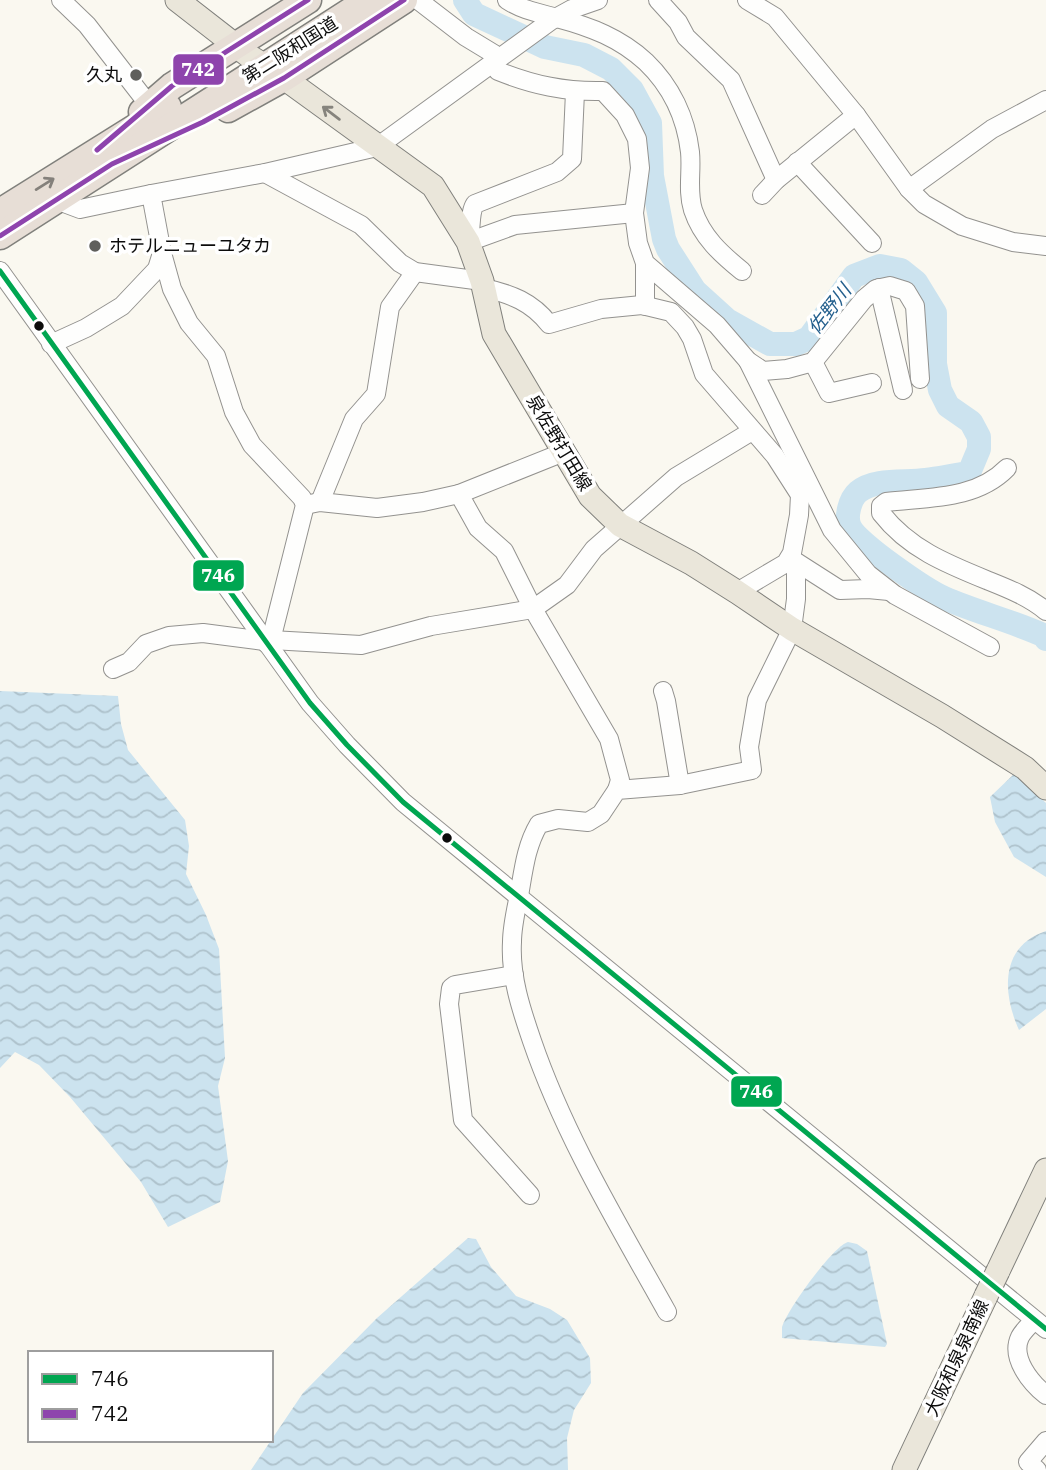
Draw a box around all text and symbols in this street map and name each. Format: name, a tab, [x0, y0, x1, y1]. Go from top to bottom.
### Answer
street label: 第二阪和国道	[238, 11, 342, 88]
line badge: 742	[172, 53, 225, 86]
text: 742	[181, 57, 215, 81]
place label: 久丸	[86, 63, 122, 86]
marker: 久丸	[128, 67, 144, 83]
one-way arrow	[322, 106, 341, 120]
one-way arrow	[34, 176, 54, 190]
place label: ホテルニューユタカ	[109, 234, 271, 257]
marker: ホテルニューユタカ	[87, 238, 103, 254]
water label: 佐野川	[802, 278, 857, 339]
unlabelled marker	[32, 319, 46, 333]
street label: 泉佐野打田線	[522, 391, 597, 495]
line badge: 746	[192, 559, 245, 592]
text: 746	[201, 563, 235, 587]
unlabelled marker	[440, 831, 454, 845]
line badge: 746	[730, 1075, 783, 1108]
text: 746	[739, 1079, 773, 1103]
street label: 大阪和泉泉南線	[919, 1296, 994, 1420]
legend	[28, 1351, 273, 1442]
text: 746	[91, 1364, 129, 1392]
text: 742	[91, 1399, 129, 1427]

